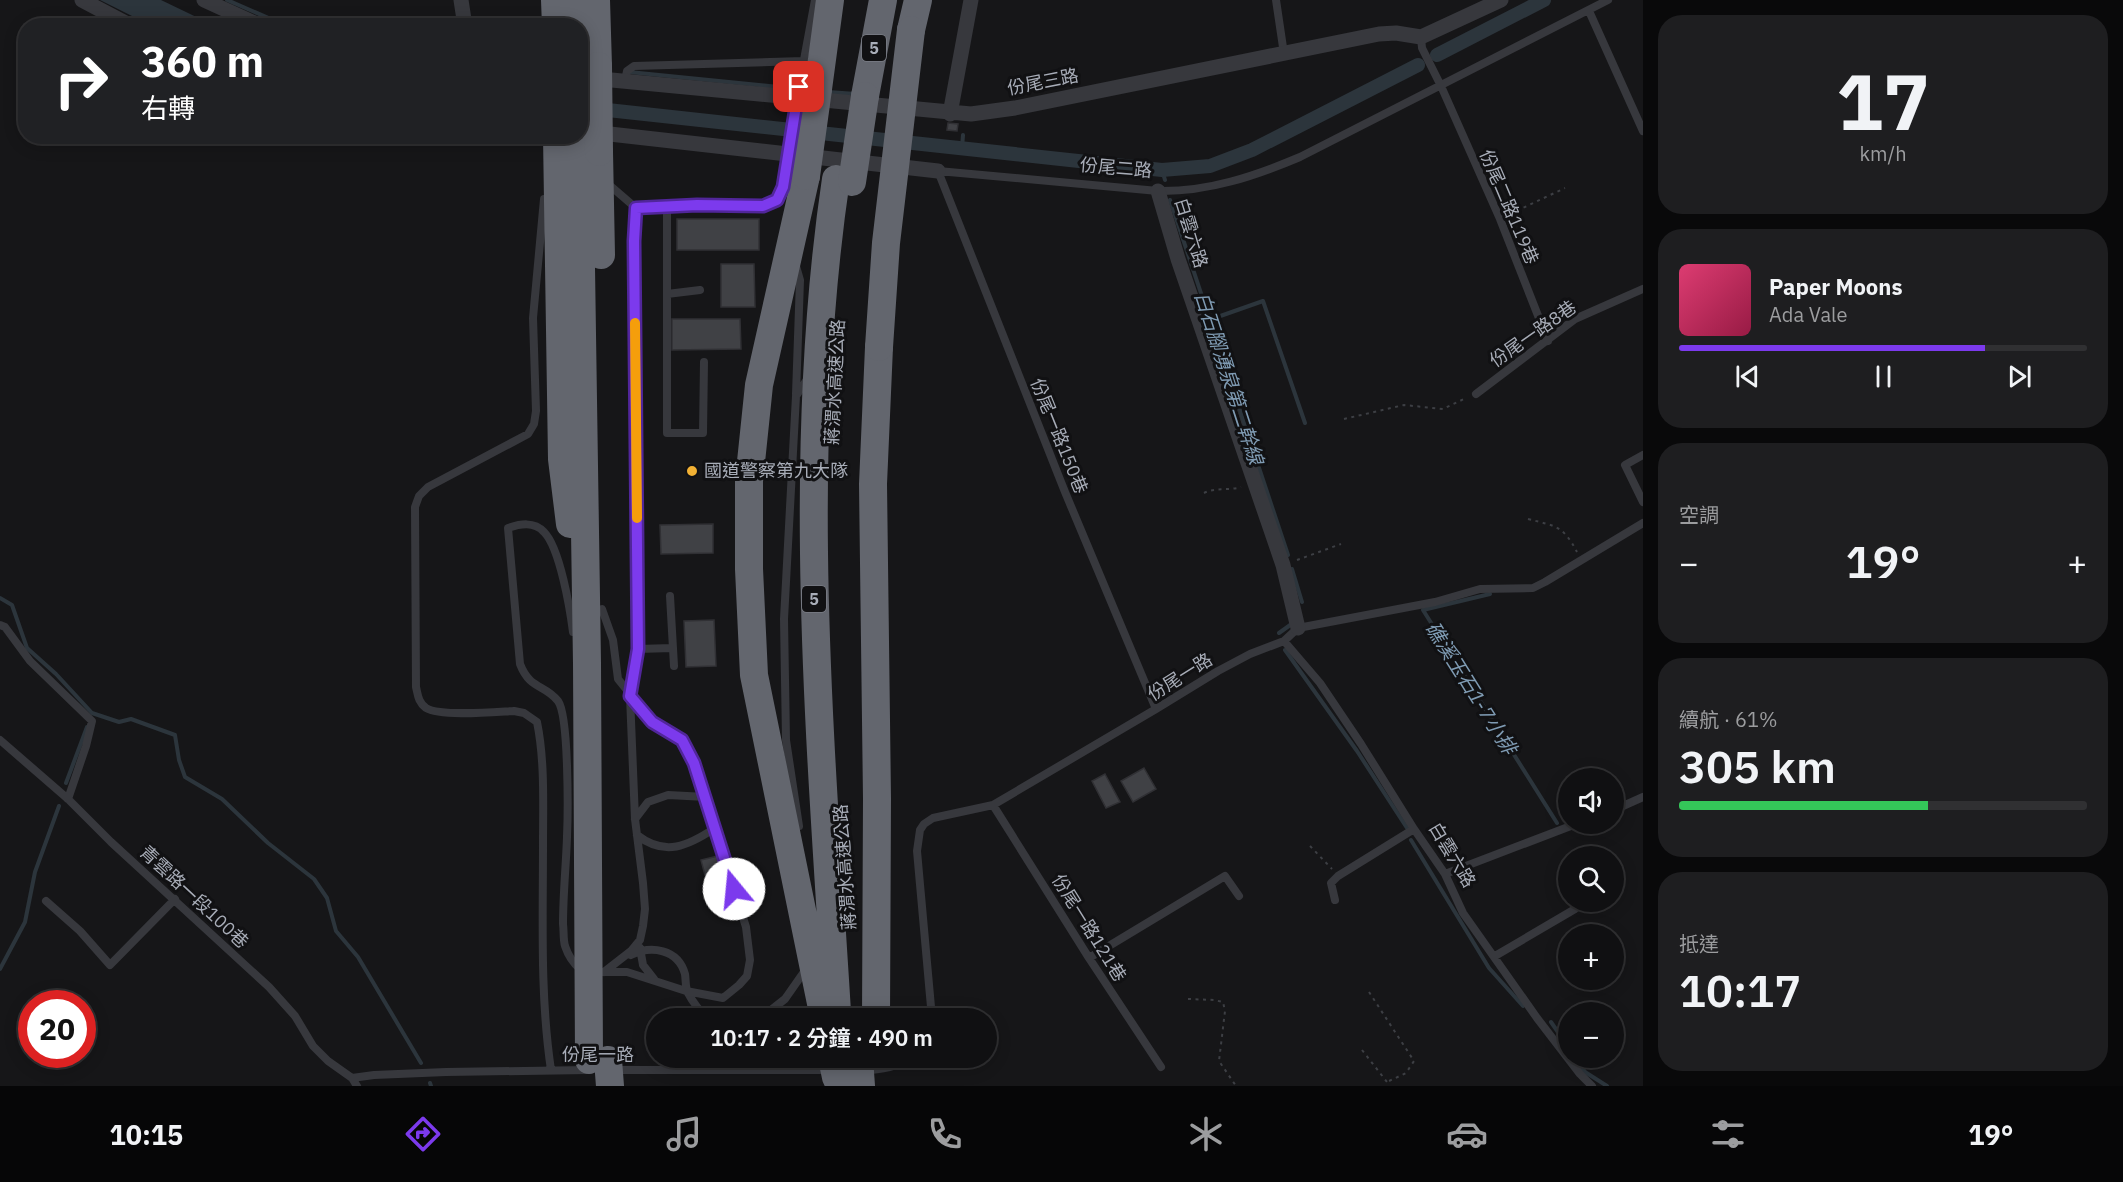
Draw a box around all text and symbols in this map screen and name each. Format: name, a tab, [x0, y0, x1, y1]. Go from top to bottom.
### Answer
text: 360 m	[141, 34, 264, 89]
road number: 5	[862, 35, 886, 61]
icon: right	[42, 42, 120, 120]
text: 17	[1836, 50, 1930, 151]
pin	[773, 61, 824, 112]
street label: 份尾三路	[1005, 63, 1080, 100]
icon: arrive	[782, 70, 815, 103]
text: 右轉	[141, 90, 195, 125]
text: km/h	[1859, 140, 1907, 167]
street label: 份尾二路119巷	[1475, 146, 1544, 268]
street label: 份尾二路	[1079, 153, 1153, 182]
street label: 白雲六路	[1170, 195, 1213, 271]
text: Paper Moons	[1769, 272, 1902, 301]
water label: 白石腳湧泉第二幹線	[1189, 288, 1271, 470]
street label: 份尾一路8巷	[1485, 295, 1581, 372]
text: Ada Vale	[1769, 301, 1848, 328]
street label: 蔣渭水高速公路	[820, 318, 849, 445]
icon: previous	[1731, 360, 1764, 393]
icon: pause	[1867, 360, 1900, 393]
icon: next	[2003, 360, 2036, 393]
street label: 份尾一路150巷	[1026, 375, 1093, 497]
place label: 國道警察第九大隊	[704, 459, 848, 482]
marker: 國道警察第九大隊	[685, 464, 699, 478]
text: 空調	[1679, 501, 1719, 528]
text: 19°	[1845, 532, 1921, 590]
text: −	[1679, 541, 1699, 584]
text: +	[2067, 541, 2087, 584]
road number: 5	[802, 586, 826, 612]
water label: 礁溪玉石1-7小排	[1420, 616, 1525, 762]
street label: 份尾一路	[1143, 648, 1216, 705]
text: 續航 · 61%	[1679, 706, 1778, 733]
text: 305 km	[1679, 737, 1836, 795]
map controls	[1558, 768, 1624, 1068]
button: sound	[1558, 768, 1624, 834]
street label: 蔣渭水高速公路	[829, 803, 860, 931]
street label: 白雲六路	[1424, 818, 1481, 892]
street label: 青雲路一段100巷	[135, 840, 254, 953]
button: search	[1558, 846, 1624, 912]
position arrow	[702, 857, 766, 921]
street label: 份尾一路121巷	[1047, 870, 1132, 986]
button: +	[1558, 924, 1624, 990]
text: 抵達	[1679, 930, 1719, 957]
text: 10:17	[1679, 961, 1801, 1019]
speed limit sign: 20	[18, 990, 96, 1068]
button: −	[1558, 1002, 1624, 1068]
text: 10:17 · 2 分鐘 · 490 m	[710, 1023, 933, 1052]
street label: 份尾一路	[562, 1043, 634, 1066]
icon: directions	[402, 1113, 444, 1155]
icon: music	[663, 1113, 705, 1155]
icon: phone	[924, 1113, 966, 1155]
icon: climate	[1185, 1113, 1227, 1155]
icon: car	[1446, 1113, 1488, 1155]
icon: filters	[1707, 1113, 1749, 1155]
text: 10:15	[110, 1117, 183, 1152]
text: 19°	[1968, 1117, 2013, 1152]

